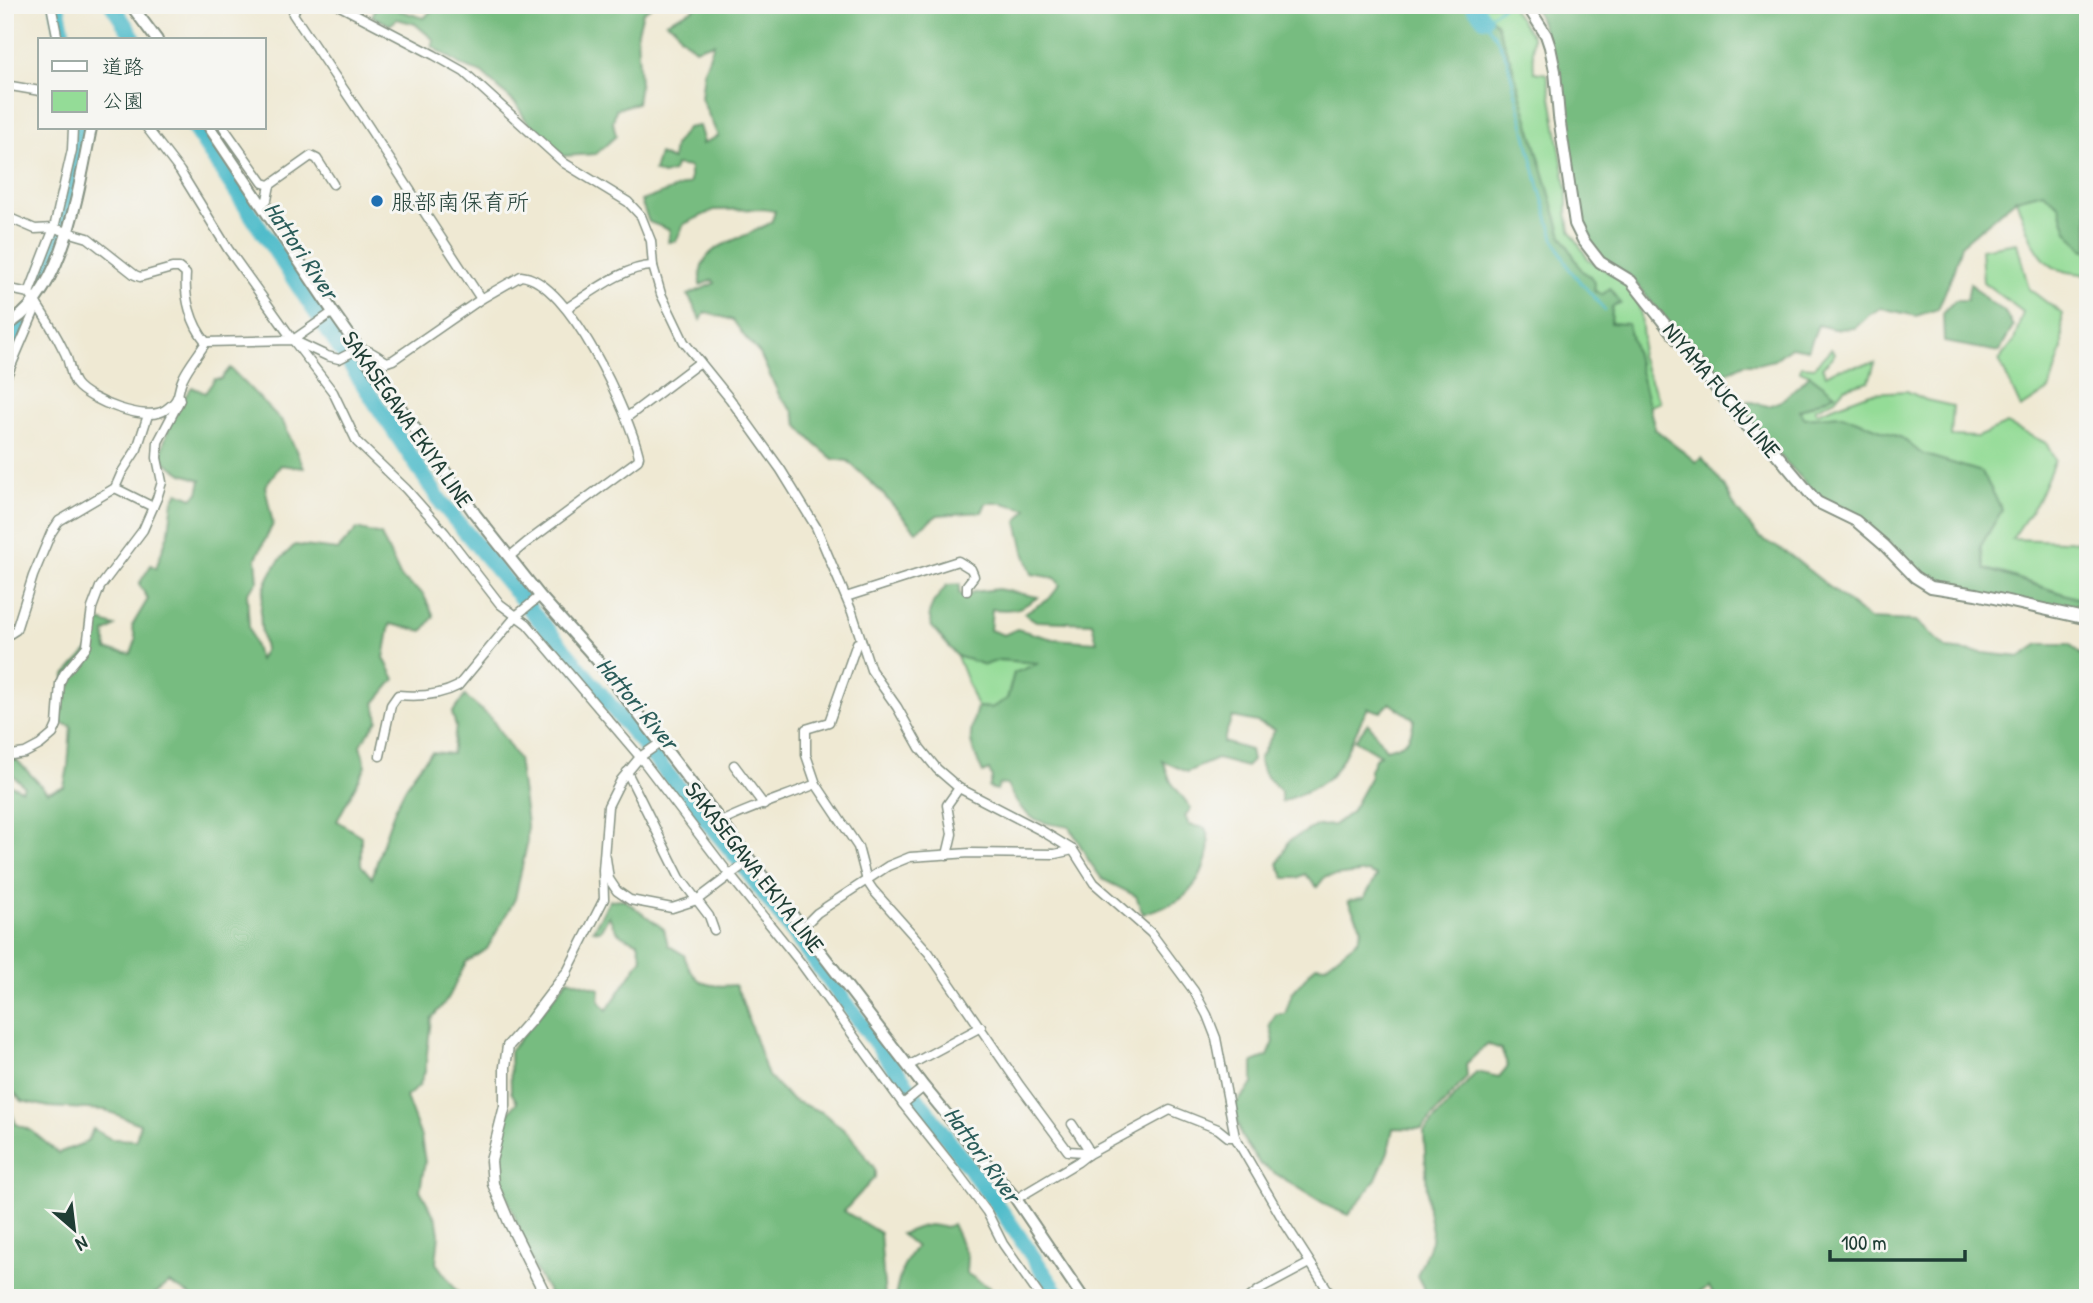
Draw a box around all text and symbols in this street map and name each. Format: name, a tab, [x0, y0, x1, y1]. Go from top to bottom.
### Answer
legend	[38, 38, 266, 130]
text: 道路	[102, 52, 144, 81]
text: 公園	[102, 86, 144, 115]
place label: 服部南保育所	[391, 186, 529, 217]
marker: 服部南保育所	[369, 193, 385, 209]
water label: Hattori River	[258, 195, 348, 308]
street label: NIYAMA FUCHU LINE	[1656, 316, 1788, 464]
street label: SAKASEGAWA EKIYA LINE	[335, 324, 481, 514]
water label: Hattori River	[590, 650, 688, 758]
street label: SAKASEGAWA EKIYA LINE	[678, 775, 832, 959]
water label: Hattori River	[937, 1099, 1030, 1211]
north arrow	[38, 1194, 108, 1264]
scale bar	[1830, 1219, 1965, 1263]
text: 100 m	[1841, 1228, 1887, 1257]
text: N	[71, 1230, 93, 1258]

